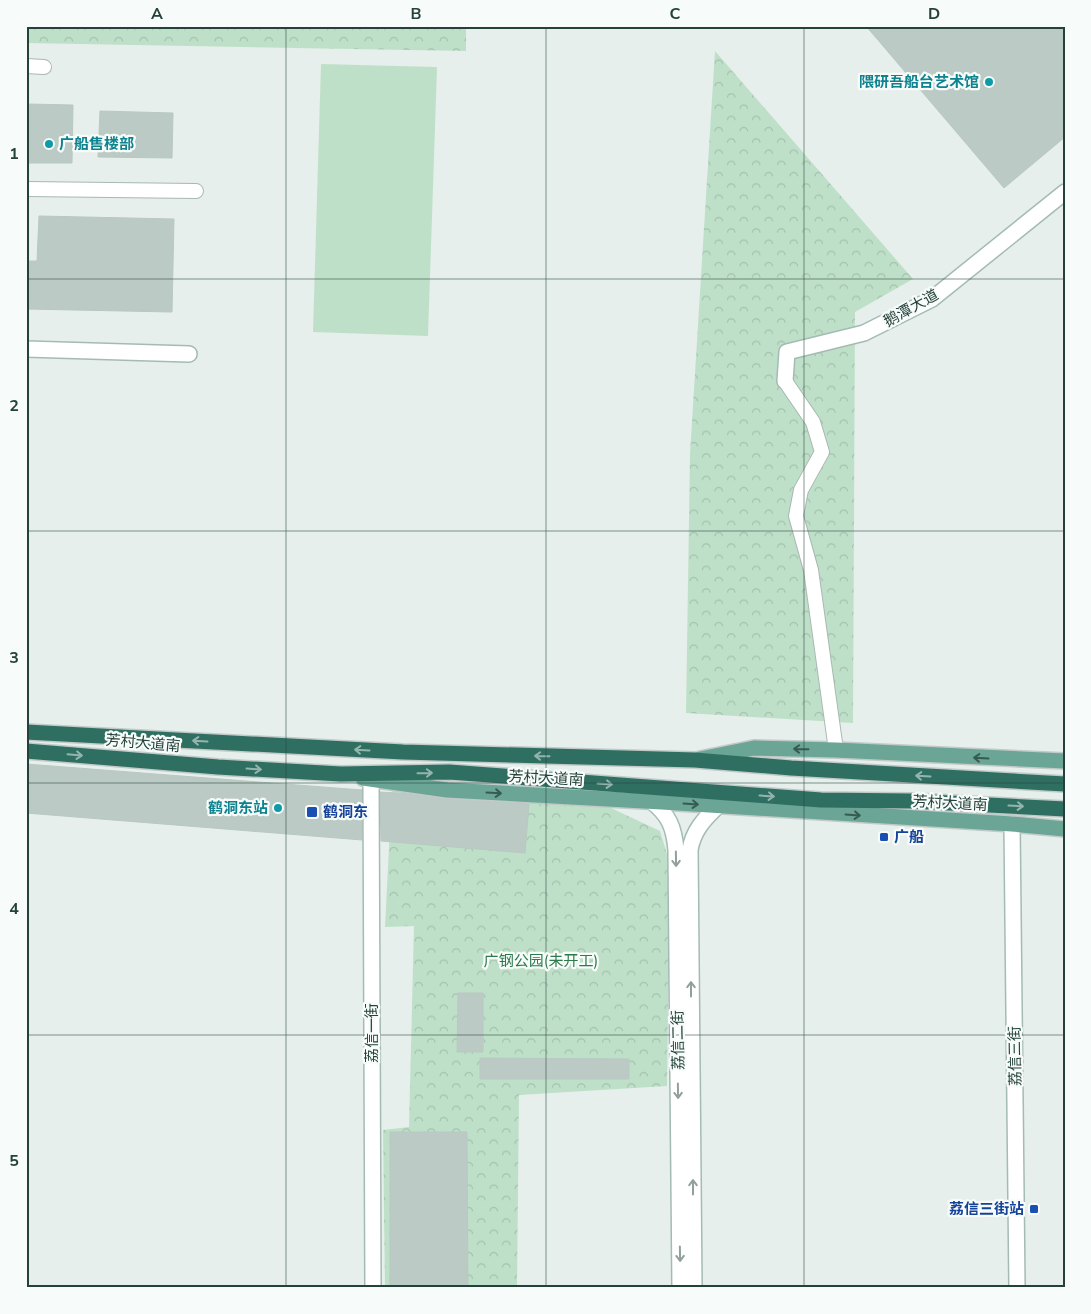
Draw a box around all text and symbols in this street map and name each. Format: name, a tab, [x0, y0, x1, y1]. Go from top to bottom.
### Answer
text: A	[151, 3, 163, 25]
text: B	[410, 3, 422, 25]
text: C	[670, 3, 681, 25]
text: D	[928, 3, 940, 25]
place label: 隈研吾船台艺术馆	[859, 72, 979, 92]
marker: 隈研吾船台艺术馆	[983, 76, 995, 88]
place label: 广船售楼部	[59, 134, 134, 154]
marker: 广船售楼部	[43, 138, 55, 150]
text: 1	[9, 143, 19, 165]
street label: 鹅潭大道	[880, 285, 942, 331]
text: 2	[9, 395, 19, 417]
text: 3	[9, 647, 19, 669]
street label: 芳村大道南	[105, 730, 181, 756]
one-way arrow	[192, 737, 208, 746]
one-way arrow	[354, 745, 370, 755]
one-way arrow	[794, 745, 810, 754]
one-way arrow	[67, 751, 83, 760]
one-way arrow	[534, 751, 550, 761]
one-way arrow	[973, 753, 989, 762]
one-way arrow	[246, 764, 262, 773]
street label: 芳村大道南	[508, 766, 584, 790]
one-way arrow	[417, 768, 433, 777]
one-way arrow	[916, 771, 932, 780]
one-way arrow	[596, 779, 612, 788]
one-way arrow	[486, 788, 502, 797]
one-way arrow	[758, 791, 774, 800]
street label: 芳村大道南	[912, 791, 988, 815]
place label: 鹤洞东站	[208, 798, 268, 818]
one-way arrow	[683, 799, 699, 808]
marker: 鹤洞东站	[272, 802, 284, 814]
place label: 鹤洞东	[323, 802, 368, 822]
one-way arrow	[1008, 802, 1024, 811]
marker: 鹤洞东	[305, 805, 319, 819]
one-way arrow	[845, 810, 861, 819]
place label: 广船	[894, 827, 924, 847]
marker: 广船	[878, 831, 890, 843]
one-way arrow	[671, 850, 681, 867]
text: 4	[9, 898, 19, 920]
park label: 广钢公园(未开工)	[484, 951, 598, 971]
one-way arrow	[686, 981, 696, 998]
street label: 荔信一街	[362, 1003, 382, 1063]
street label: 荔信二街	[667, 1010, 689, 1070]
street label: 荔信三街	[1004, 1026, 1026, 1086]
one-way arrow	[673, 1083, 683, 1099]
text: 5	[9, 1150, 19, 1172]
one-way arrow	[688, 1179, 698, 1195]
place label: 荔信三街站	[949, 1199, 1024, 1219]
marker: 荔信三街站	[1028, 1203, 1040, 1215]
one-way arrow	[675, 1246, 685, 1262]

